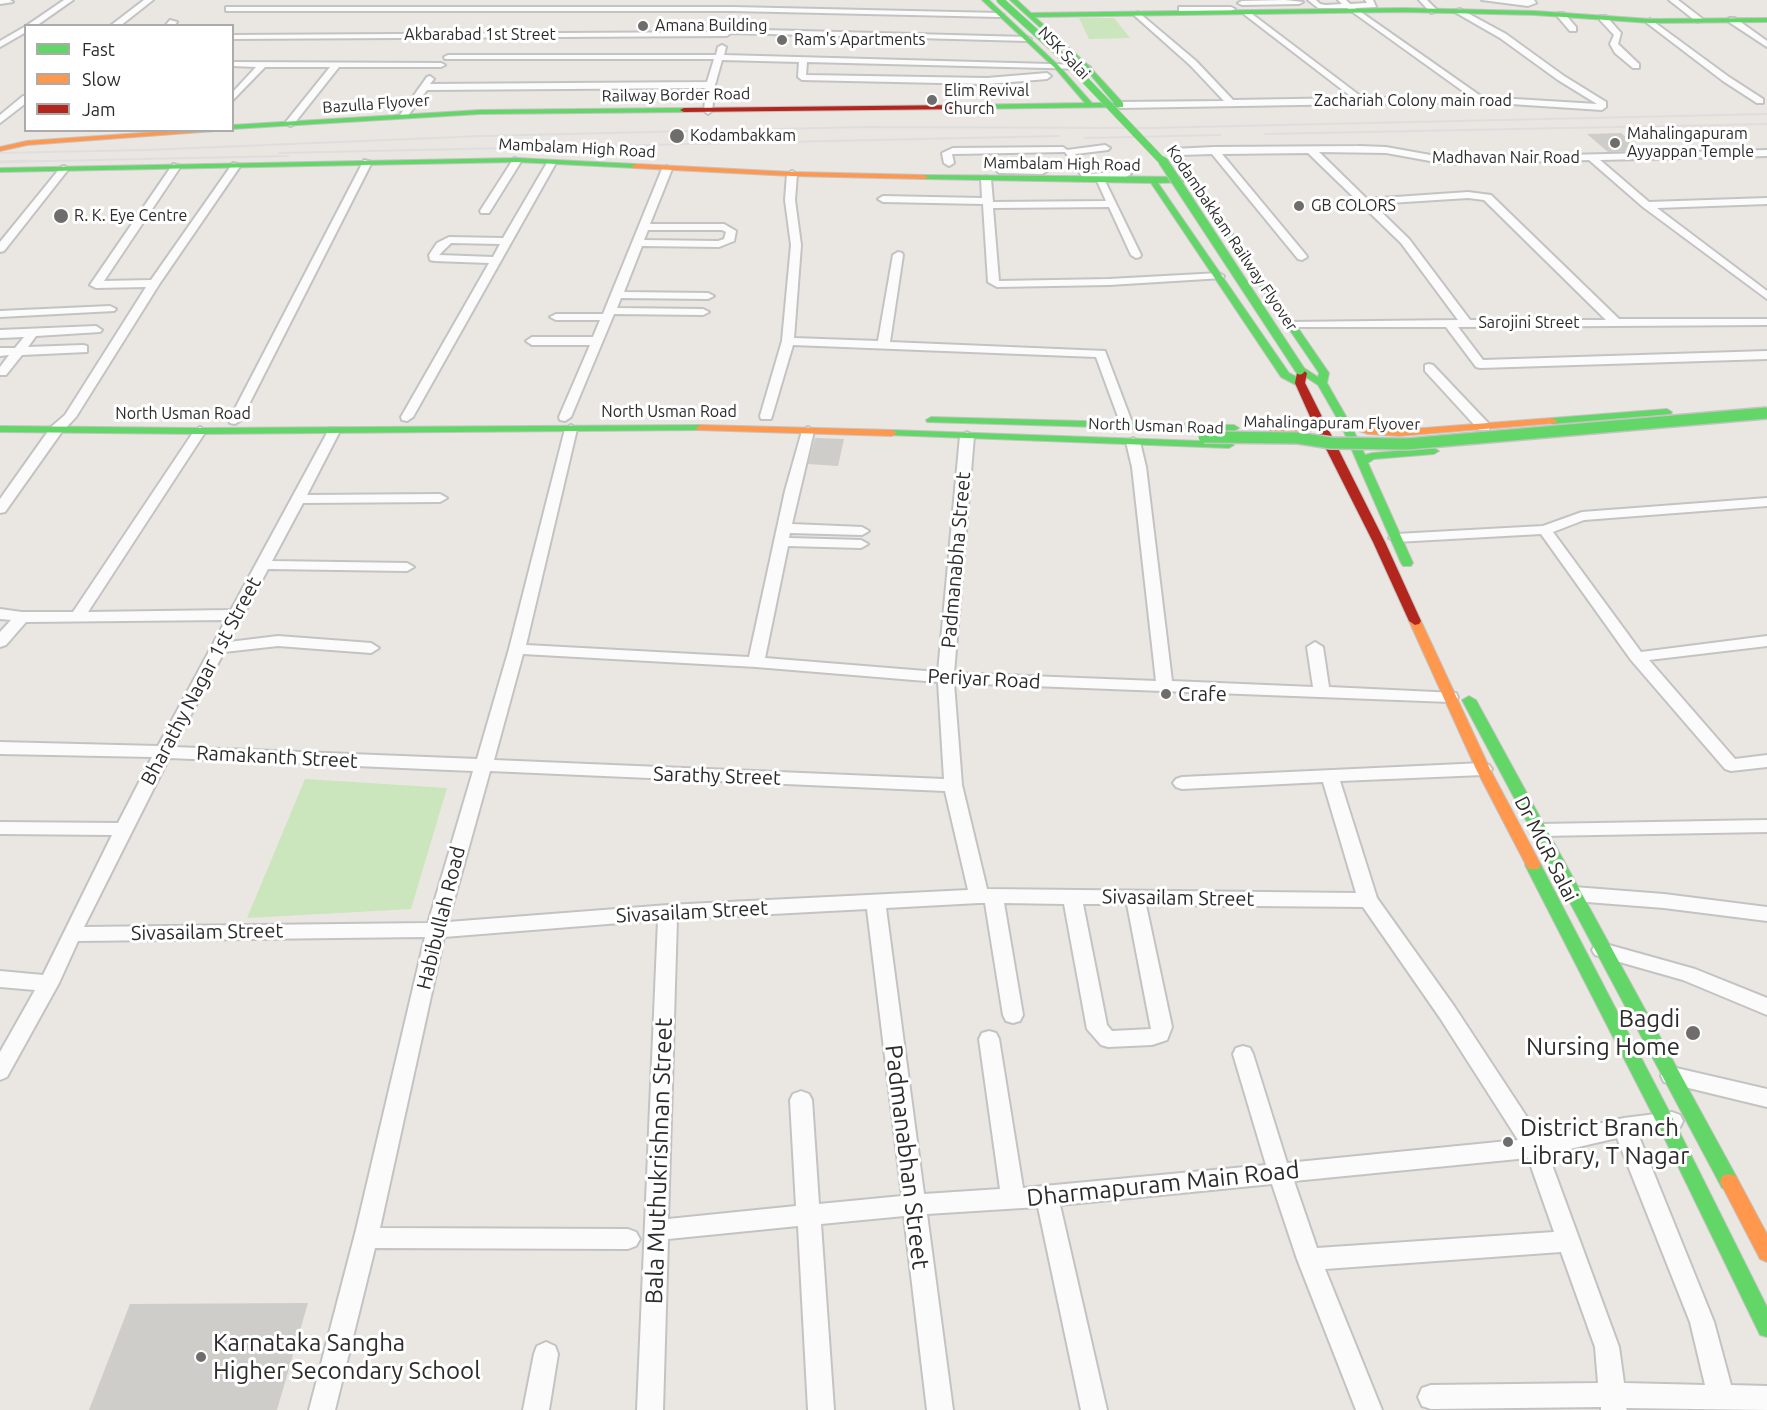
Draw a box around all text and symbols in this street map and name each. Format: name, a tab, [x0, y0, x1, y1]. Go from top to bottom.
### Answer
place label: Amana Building	[655, 16, 767, 36]
marker: Amana Building	[636, 19, 650, 33]
street label: NSK Salai	[1034, 23, 1094, 83]
legend	[24, 24, 234, 132]
street label: Akbarabad 1st Street	[404, 25, 556, 45]
place label: Ram's Apartments	[794, 30, 926, 50]
marker: Ram's Apartments	[775, 33, 789, 47]
text: Fast	[82, 39, 115, 59]
text: Slow	[82, 69, 121, 89]
place label: Elim Revival Church	[944, 81, 1029, 119]
street label: Railway Border Road	[602, 84, 750, 106]
street label: Bazulla Flyover	[322, 91, 430, 117]
street label: Zachariah Colony main road	[1314, 91, 1512, 111]
marker: Elim Revival Church	[925, 93, 939, 107]
text: Jam	[82, 99, 116, 119]
place label: Mahalingapuram Ayyappan Temple	[1627, 124, 1754, 162]
place label: Kodambakkam	[690, 126, 796, 146]
marker: Kodambakkam	[668, 127, 686, 145]
street label: Mambalam High Road	[498, 134, 656, 162]
marker: Mahalingapuram Ayyappan Temple	[1608, 136, 1622, 150]
street label: Kodambakkam Railway Flyover	[1162, 141, 1302, 335]
street label: Madhavan Nair Road	[1432, 148, 1580, 168]
street label: Mambalam High Road	[983, 153, 1141, 175]
place label: GB COLORS	[1311, 196, 1396, 216]
marker: GB COLORS	[1292, 199, 1306, 213]
place label: R. K. Eye Centre	[74, 206, 187, 226]
marker: R. K. Eye Centre	[52, 207, 70, 225]
street label: Sarojini Street	[1478, 313, 1580, 333]
street label: North Usman Road	[601, 402, 737, 422]
street label: North Usman Road	[115, 404, 251, 424]
street label: Mahalingapuram Flyover	[1244, 412, 1420, 434]
street label: North Usman Road	[1088, 414, 1224, 438]
street label: Padmanabha Street	[936, 471, 976, 649]
street label: Bharathy Nagar 1st Street	[136, 573, 266, 789]
street label: Periyar Road	[927, 664, 1041, 694]
place label: Crafe	[1178, 682, 1227, 706]
marker: Crafe	[1159, 687, 1173, 701]
street label: Ramakanth Street	[196, 741, 358, 773]
street label: Sarathy Street	[653, 762, 781, 790]
street label: Dr MGR Salai	[1509, 792, 1583, 906]
street label: Habibullah Road	[412, 844, 470, 992]
street label: Sivasailam Street	[1102, 885, 1254, 911]
street label: Sivasailam Street	[615, 896, 769, 928]
street label: Sivasailam Street	[131, 919, 283, 945]
place label: Bagdi Nursing Home	[1526, 1005, 1680, 1061]
street label: Bala Muthukrishnan Street	[640, 1017, 678, 1305]
marker: Bagdi Nursing Home	[1684, 1024, 1702, 1042]
street label: Padmanabhan Street	[879, 1043, 935, 1271]
place label: District Branch Library, T Nagar	[1520, 1114, 1689, 1170]
marker: District Branch Library, T Nagar	[1501, 1135, 1515, 1149]
street label: Dharmapuram Main Road	[1025, 1155, 1301, 1213]
place label: Karnataka Sangha Higher Secondary School	[213, 1329, 480, 1385]
marker: Karnataka Sangha Higher Secondary School	[194, 1350, 208, 1364]

